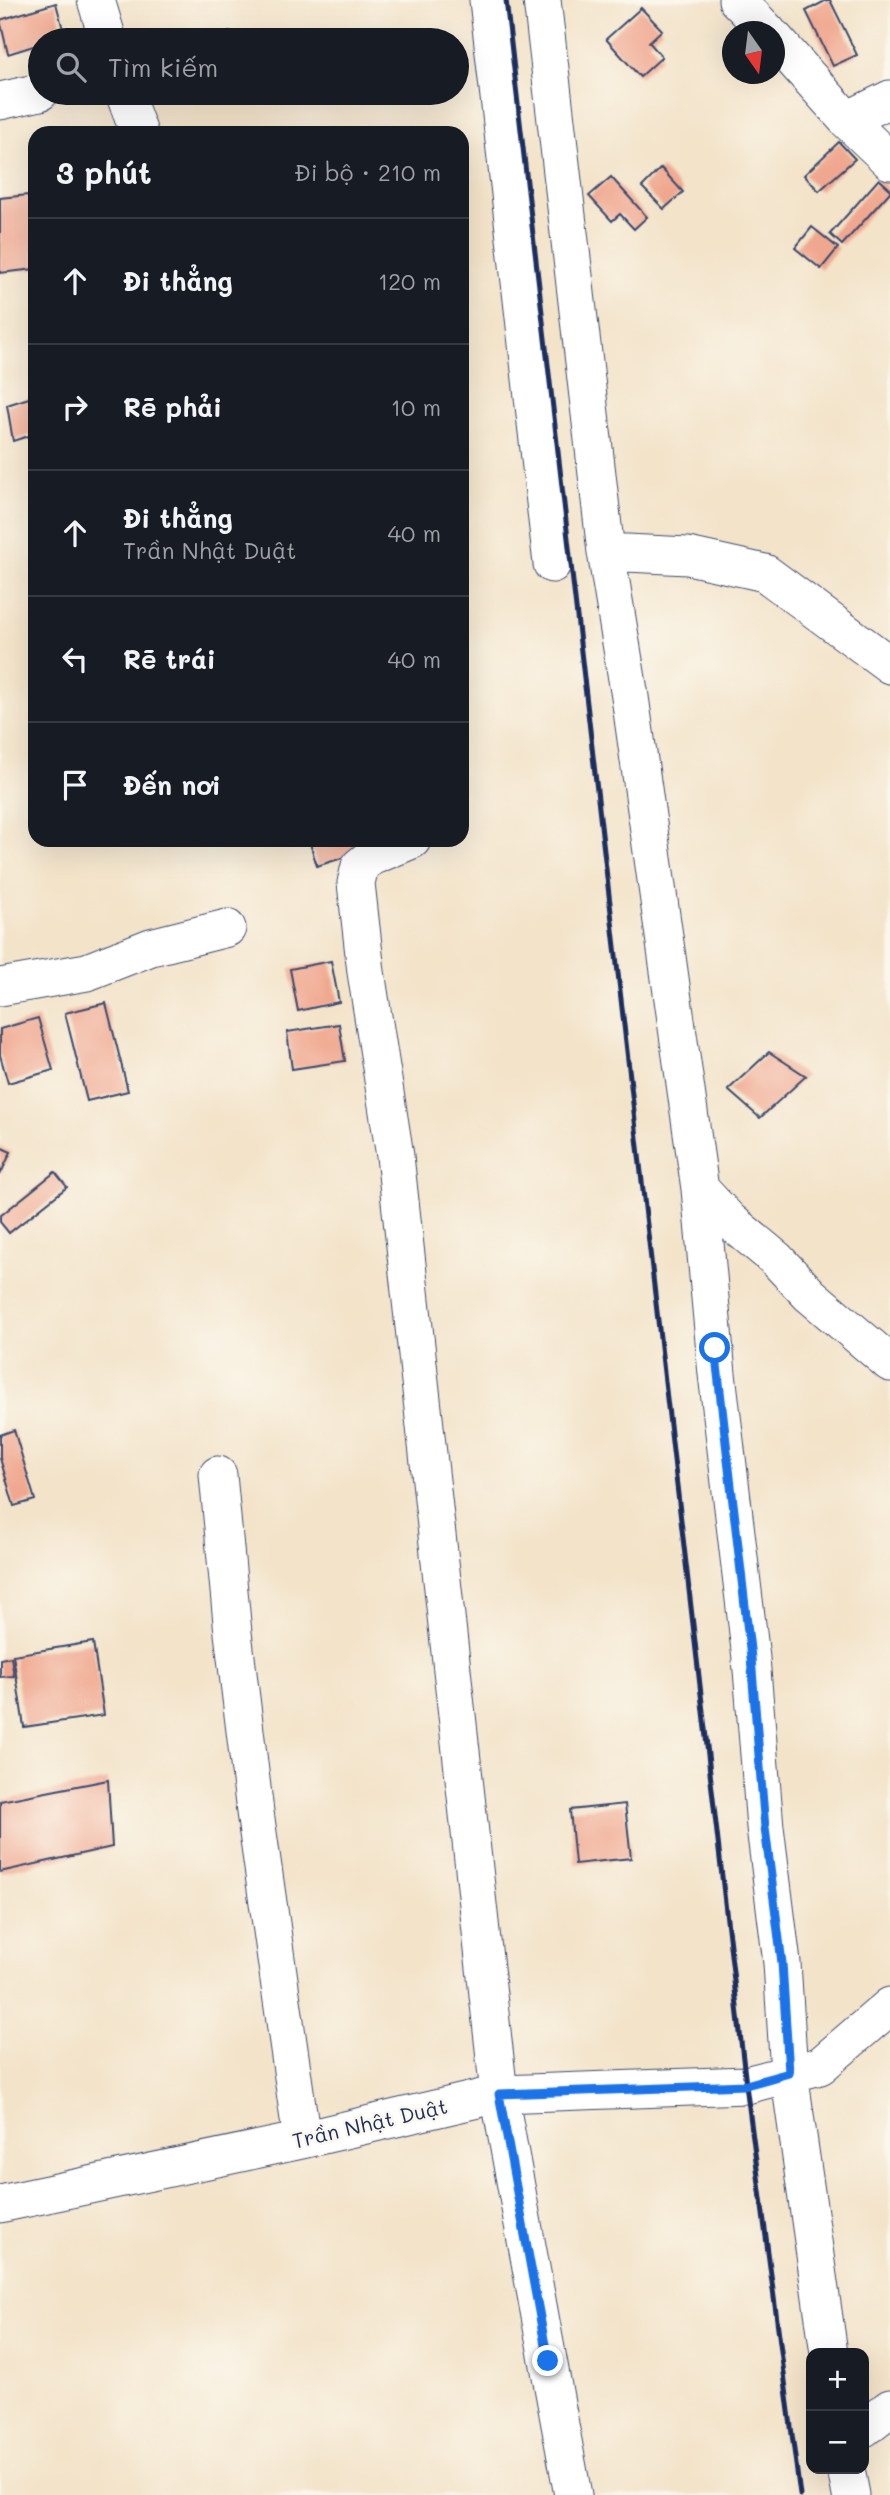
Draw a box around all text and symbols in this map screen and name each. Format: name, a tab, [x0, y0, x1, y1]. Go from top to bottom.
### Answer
north arrow	[722, 21, 785, 84]
search box	[28, 28, 469, 105]
icon: search	[52, 48, 90, 86]
text: Tìm kiếm	[108, 50, 218, 84]
text: 3 phút	[56, 152, 152, 192]
text: Đi bộ · 210 m	[294, 157, 441, 187]
icon: ahead	[56, 262, 94, 300]
text: Đi thẳng	[123, 264, 233, 298]
text: 120 m	[378, 266, 441, 296]
icon: right	[56, 388, 94, 426]
text: Rẽ phải	[123, 390, 222, 424]
text: 10 m	[391, 392, 441, 422]
text: Đi thẳng	[123, 501, 233, 535]
icon: ahead	[56, 514, 94, 552]
text: 40 m	[388, 518, 441, 548]
text: Trần Nhật Duật	[123, 535, 296, 565]
icon: left	[56, 640, 94, 678]
text: Rẽ trái	[123, 642, 216, 676]
text: 40 m	[388, 644, 441, 674]
icon: arrive	[56, 766, 94, 804]
text: Đến nơi	[123, 768, 221, 802]
route start	[699, 1332, 730, 1363]
street label: Trần Nhật Duật	[289, 2092, 450, 2153]
route end	[532, 2345, 563, 2376]
map controls	[806, 2348, 869, 2474]
button: +	[806, 2348, 869, 2411]
button: −	[806, 2411, 869, 2474]

